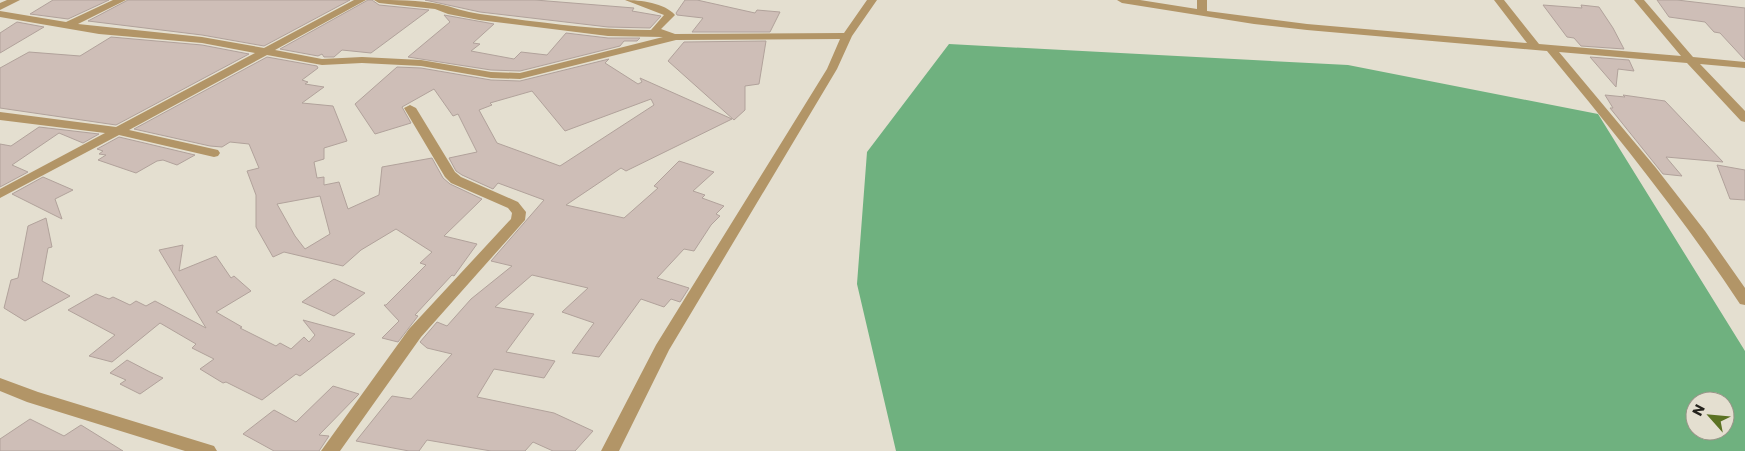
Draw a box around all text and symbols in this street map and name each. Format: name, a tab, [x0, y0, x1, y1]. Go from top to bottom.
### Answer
north arrow	[1685, 391, 1735, 441]
text: N	[1687, 401, 1710, 419]

